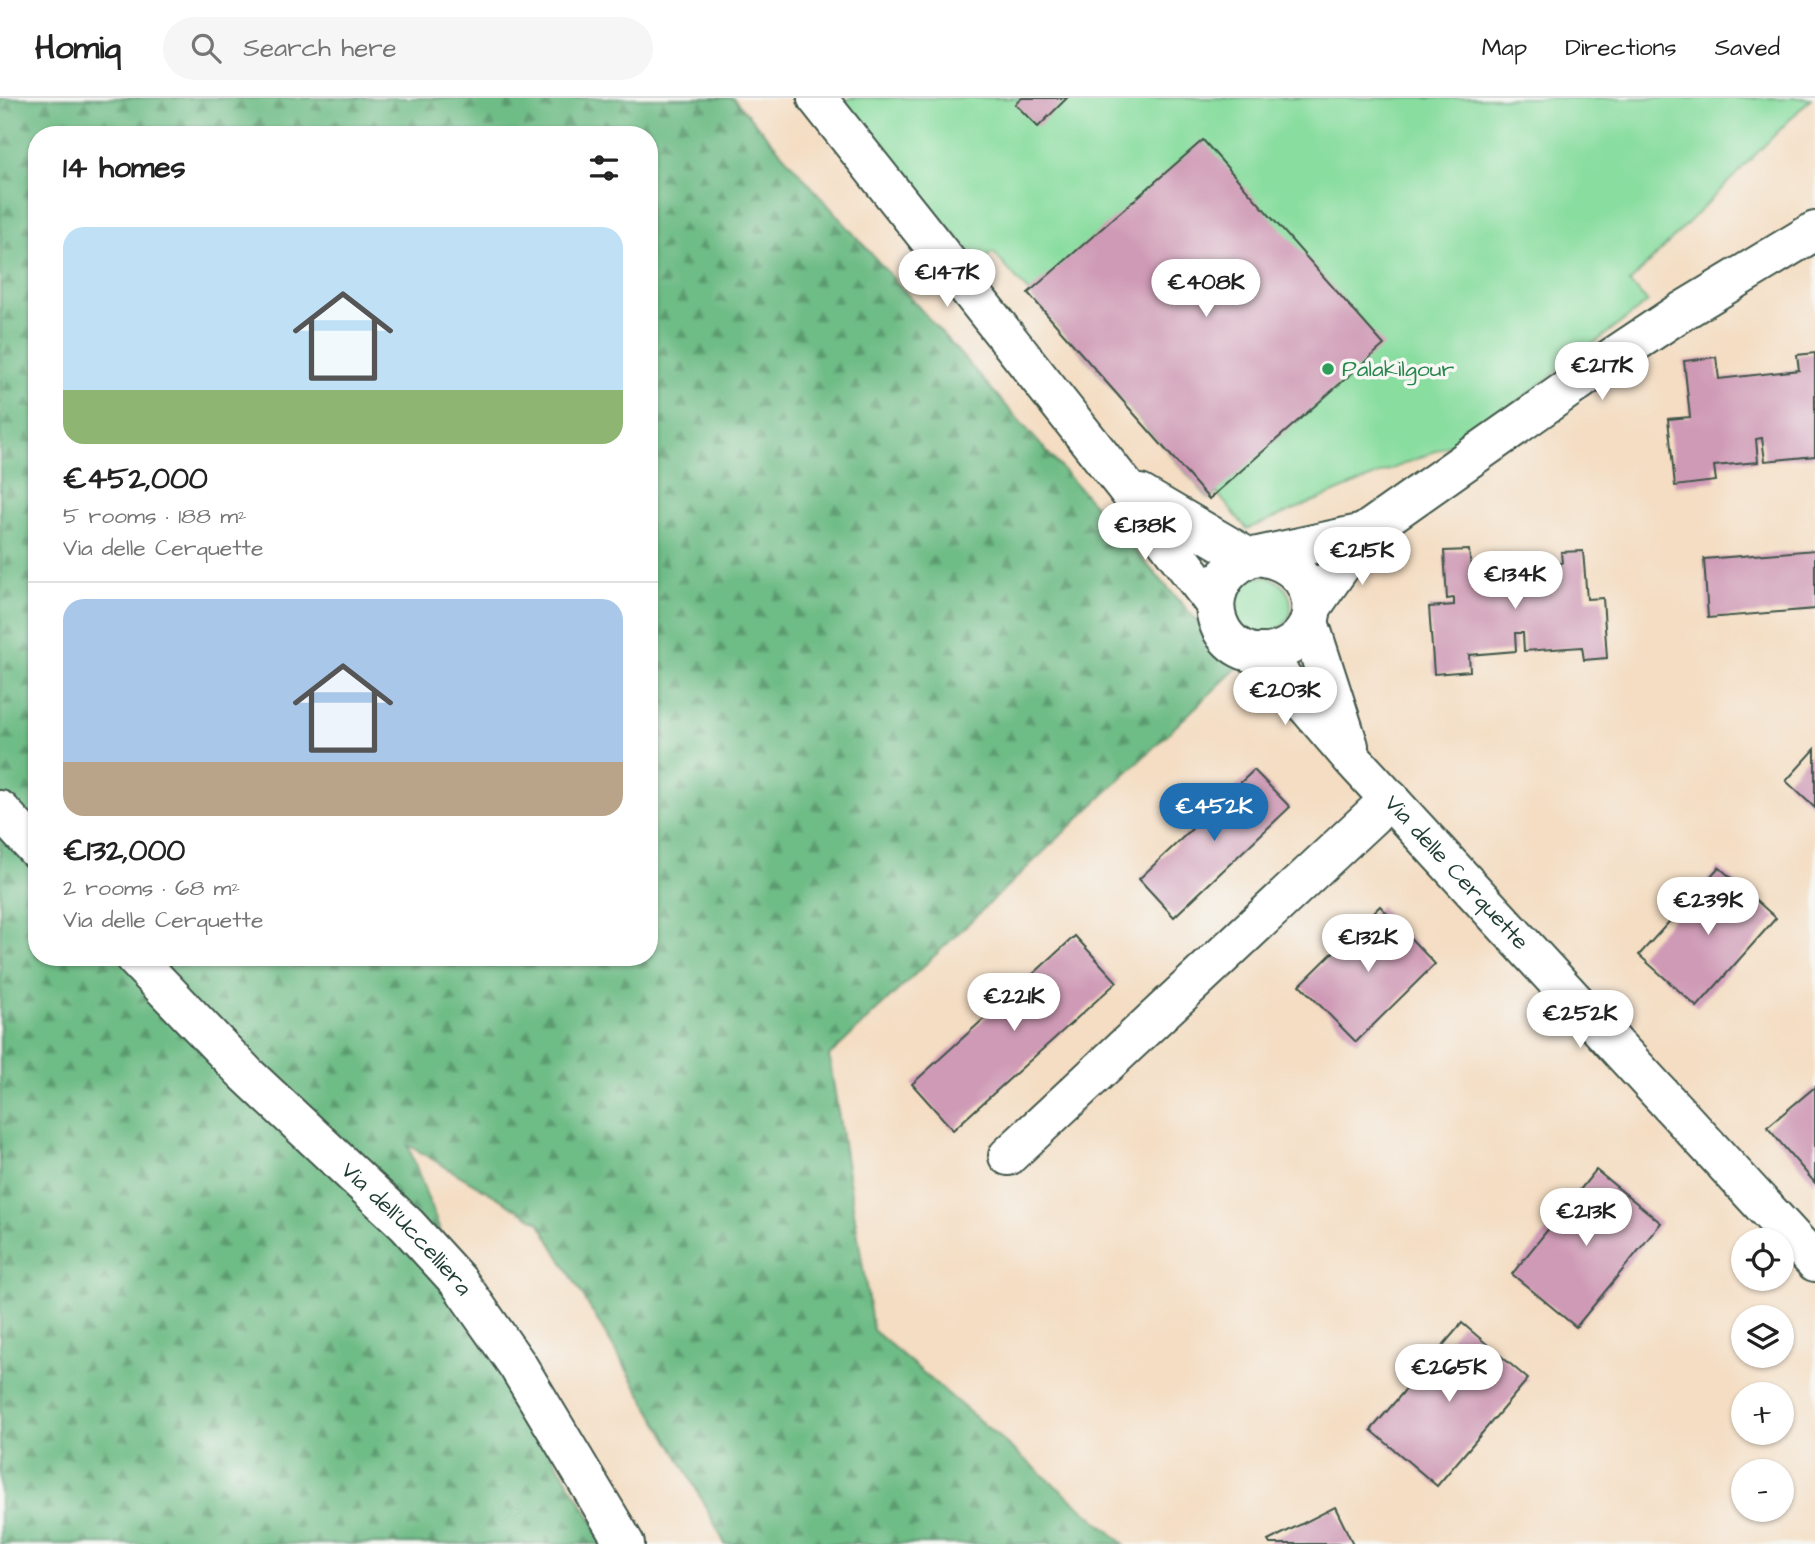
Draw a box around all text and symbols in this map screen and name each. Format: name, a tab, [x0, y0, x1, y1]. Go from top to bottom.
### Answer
search box	[163, 17, 653, 80]
text: Homiq	[35, 25, 121, 71]
icon: search	[187, 29, 225, 67]
text: Search here	[243, 30, 397, 66]
text: Map	[1482, 31, 1527, 65]
text: Directions	[1565, 31, 1677, 65]
text: Saved	[1715, 31, 1780, 65]
text: 14 homes	[63, 147, 186, 189]
icon: filters	[585, 149, 623, 187]
pin: €147K	[898, 250, 996, 309]
text: €147K	[915, 256, 979, 288]
pin: €408K	[1157, 260, 1255, 319]
text: €408K	[1167, 266, 1245, 298]
icon: home	[280, 273, 406, 399]
pin: €217K	[1553, 342, 1651, 402]
text: €217K	[1571, 349, 1633, 381]
place label: Palakilgour	[1342, 353, 1454, 386]
marker: Palakilgour	[1320, 361, 1336, 377]
text: €452,000	[63, 458, 208, 500]
text: 5 rooms · 188 m²	[63, 500, 247, 532]
pin: €138K	[1096, 503, 1194, 562]
text: €138K	[1114, 509, 1176, 541]
pin: €215K	[1313, 528, 1411, 587]
text: Via delle Cerquette	[63, 532, 263, 564]
text: €215K	[1330, 534, 1394, 566]
pin: €134K	[1466, 552, 1564, 611]
text: €134K	[1484, 558, 1546, 590]
icon: home	[280, 645, 406, 771]
pin: €203K	[1236, 668, 1334, 727]
text: €203K	[1249, 674, 1321, 706]
pin: €452K	[1165, 784, 1263, 843]
street label: Via delle Cerquette	[1377, 788, 1536, 957]
text: €452K	[1175, 790, 1253, 822]
text: €132,000	[63, 830, 185, 872]
text: 2 rooms · 68 m²	[63, 872, 240, 904]
pin: €239K	[1659, 878, 1757, 937]
text: €239K	[1673, 884, 1743, 916]
text: Via delle Cerquette	[63, 904, 263, 936]
pin: €132K	[1319, 914, 1417, 974]
text: €132K	[1338, 921, 1398, 953]
pin: €221K	[965, 974, 1063, 1033]
text: €221K	[983, 980, 1045, 1012]
pin: €252K	[1531, 990, 1629, 1050]
text: €252K	[1543, 997, 1617, 1029]
street label: Via dell'Uccelliera	[333, 1155, 480, 1302]
pin: €213K	[1537, 1188, 1635, 1248]
text: €213K	[1556, 1195, 1616, 1227]
map controls	[1731, 1228, 1794, 1522]
button: locate	[1731, 1228, 1794, 1291]
button: layers	[1731, 1305, 1794, 1368]
pin: €265K	[1400, 1344, 1498, 1404]
text: €265K	[1411, 1351, 1487, 1383]
button: +	[1731, 1382, 1794, 1445]
button: −	[1731, 1459, 1794, 1522]

